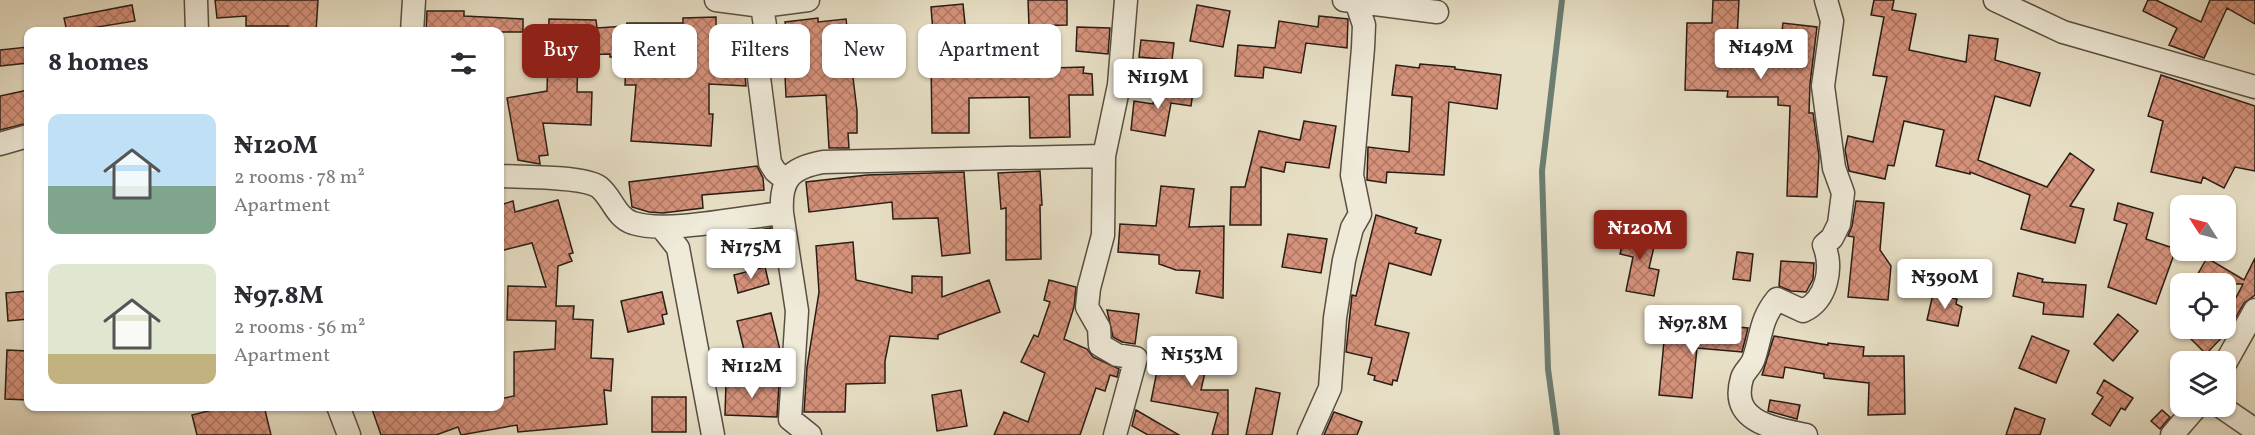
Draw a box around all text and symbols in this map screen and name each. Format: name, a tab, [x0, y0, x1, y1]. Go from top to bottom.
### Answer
chip: Buy	[522, 24, 600, 78]
chip: Rent	[612, 24, 697, 78]
chip: Filters	[709, 24, 810, 78]
chip: New	[822, 24, 906, 78]
chip: Apartment	[918, 24, 1061, 78]
pin: ₦149M	[1719, 29, 1803, 80]
text: ₦149M	[1729, 34, 1793, 62]
text: 8 homes	[48, 45, 149, 81]
icon: filters	[447, 47, 480, 80]
pin: ₦119M	[1116, 59, 1200, 110]
text: ₦119M	[1128, 64, 1188, 92]
text: ₦120M	[234, 128, 318, 164]
icon: home	[96, 138, 168, 210]
text: 2 rooms · 78 m²	[234, 164, 365, 192]
text: Apartment	[234, 192, 330, 220]
north arrow	[2170, 195, 2236, 261]
map controls	[2170, 195, 2236, 417]
pin: ₦120M	[1598, 210, 1682, 261]
text: ₦120M	[1608, 215, 1672, 243]
pin: ₦175M	[709, 229, 793, 280]
text: ₦175M	[720, 234, 782, 262]
pin: ₦390M	[1903, 259, 1987, 310]
text: ₦390M	[1911, 264, 1979, 292]
button: locate	[2170, 273, 2236, 339]
text: ₦97.8M	[234, 278, 324, 314]
icon: home	[96, 288, 168, 360]
pin: ₦97.8M	[1644, 305, 1742, 356]
text: ₦97.8M	[1658, 310, 1728, 338]
text: 2 rooms · 56 m²	[234, 314, 365, 342]
pin: ₦153M	[1150, 336, 1234, 387]
text: ₦153M	[1161, 341, 1223, 369]
text: Apartment	[234, 342, 330, 370]
pin: ₦112M	[710, 348, 794, 399]
button: layers	[2170, 351, 2236, 417]
text: ₦112M	[722, 353, 782, 381]

